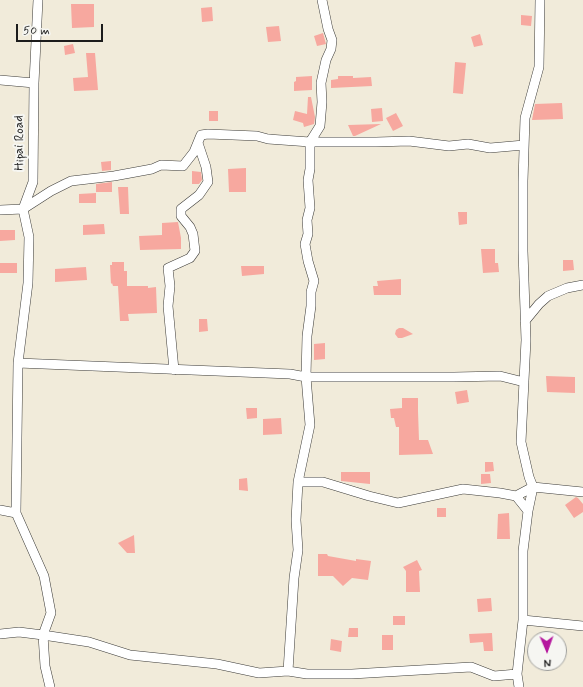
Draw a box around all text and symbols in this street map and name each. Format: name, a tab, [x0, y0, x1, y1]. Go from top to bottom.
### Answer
scale bar	[18, 16, 105, 42]
text: 50 m	[23, 23, 50, 39]
street label: Hipai Road	[12, 115, 28, 171]
north arrow	[527, 631, 567, 671]
text: N	[543, 655, 551, 669]

